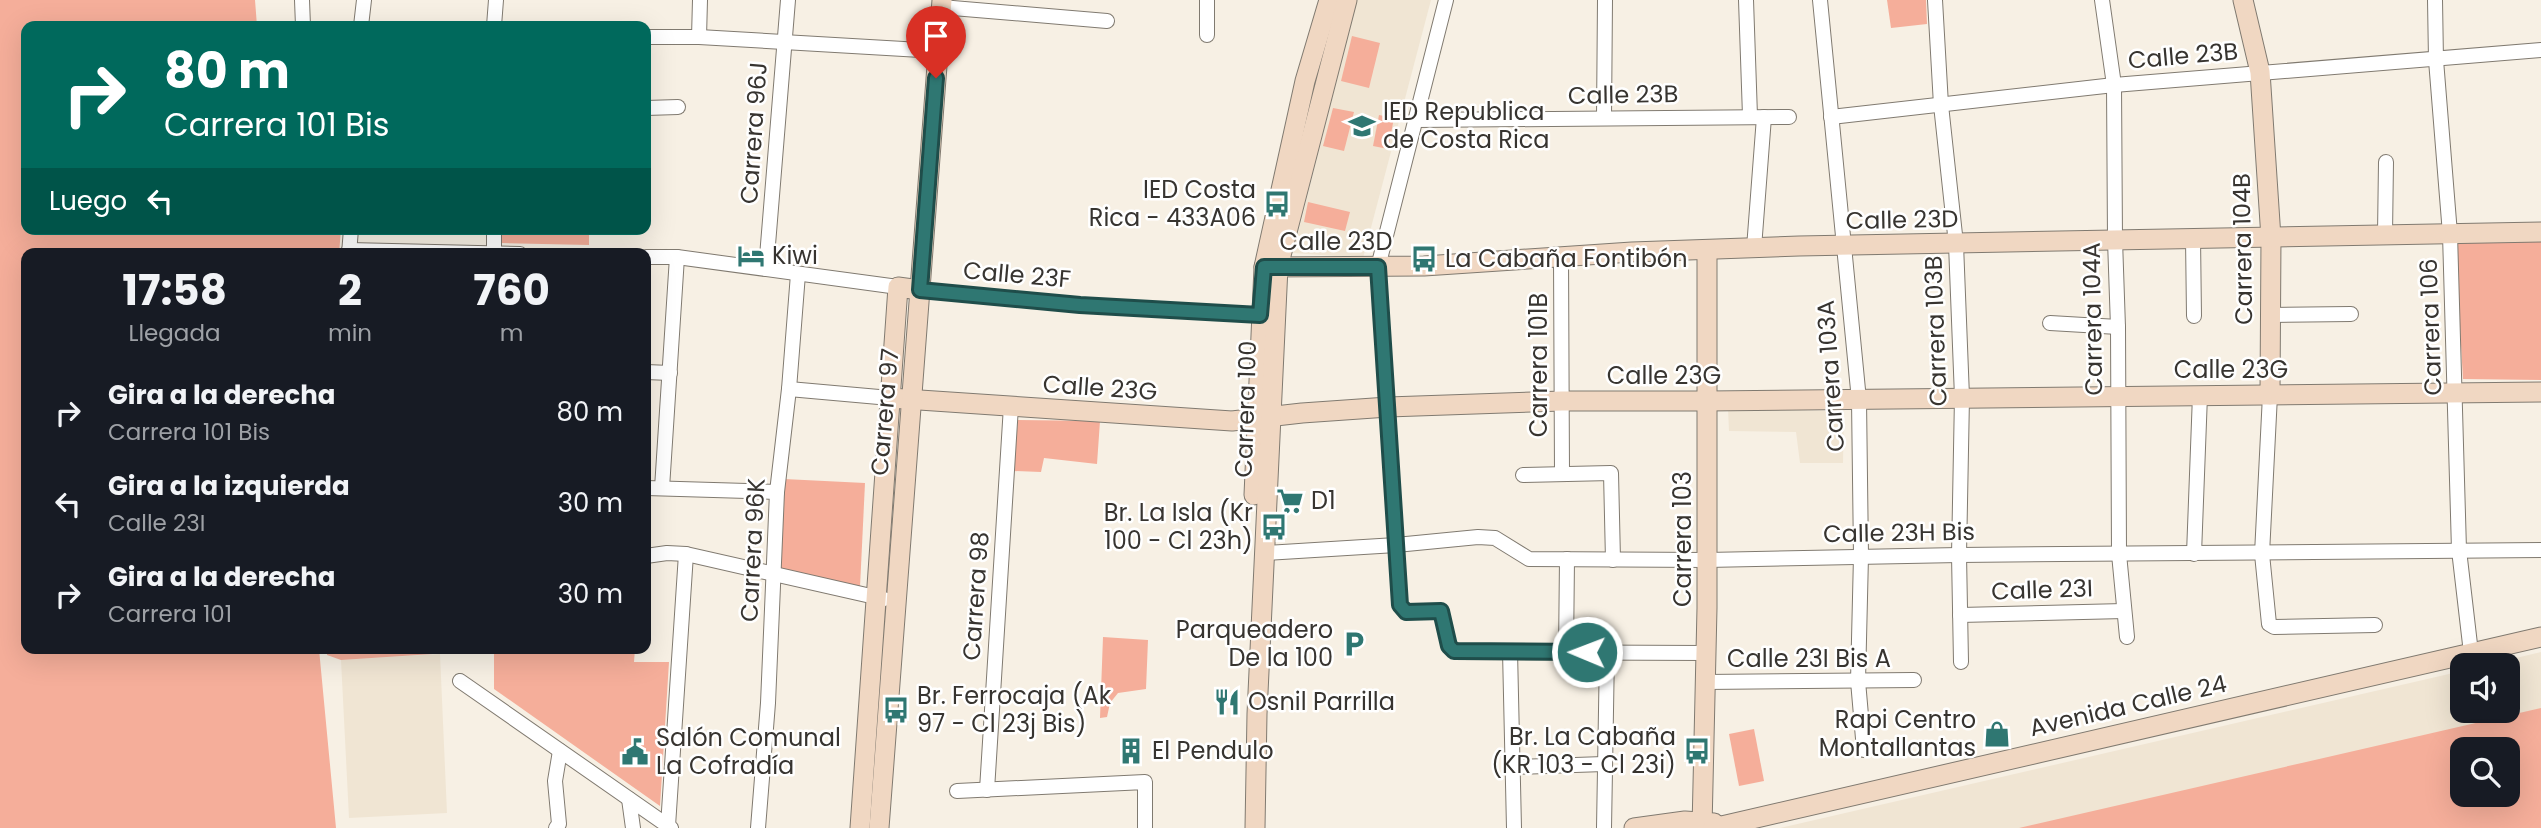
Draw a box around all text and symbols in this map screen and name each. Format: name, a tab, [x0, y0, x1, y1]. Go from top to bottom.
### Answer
pin	[906, 6, 966, 78]
icon: arrive	[917, 17, 955, 55]
street label: Calle 23B	[2126, 34, 2239, 77]
text: 80 m	[164, 37, 290, 105]
icon: right	[49, 49, 140, 140]
street label: Carrera 96J	[732, 61, 775, 205]
street label: Calle 23B	[1567, 77, 1679, 112]
place label: IED Republica de Costa Rica	[1383, 95, 1550, 156]
text: Carrera 101 Bis	[164, 102, 389, 147]
school or university icon: IED Republica de Costa Rica	[1347, 111, 1377, 141]
place label: IED Costa Rica - 433A06	[1089, 173, 1256, 234]
street label: Carrera 104B	[2225, 173, 2260, 325]
icon: left	[141, 182, 179, 220]
text: Luego	[49, 183, 127, 219]
bus stop icon: IED Costa Rica - 433A06	[1262, 189, 1292, 219]
street label: Calle 23D	[1845, 202, 1959, 237]
street label: Calle 23D	[1280, 225, 1392, 258]
place label: Kiwi	[772, 239, 818, 272]
hotel icon: Kiwi	[736, 241, 766, 271]
place label: La Cabaña Fontibón	[1445, 242, 1688, 275]
street label: Carrera 104A	[2075, 242, 2110, 396]
bus stop icon: La Cabaña Fontibón	[1409, 244, 1439, 274]
street label: Calle 23F	[962, 253, 1072, 296]
street label: Carrera 103B	[1916, 255, 1955, 407]
street label: Carrera 106	[2412, 258, 2449, 396]
text: 17:58	[122, 261, 227, 320]
text: 2	[338, 261, 362, 320]
text: 760	[473, 261, 550, 320]
street label: Carrera 101B	[1522, 293, 1555, 437]
street label: Carrera 103A	[1809, 299, 1852, 453]
text: Llegada	[128, 317, 221, 349]
text: min	[328, 317, 372, 349]
text: m	[500, 317, 523, 349]
street label: Carrera 100	[1227, 340, 1264, 478]
street label: Carrera 97	[863, 347, 906, 477]
street label: Calle 23G	[2174, 353, 2288, 386]
street label: Calle 23G	[1607, 359, 1721, 392]
street label: Calle 23G	[1042, 367, 1158, 408]
text: Gira a la derecha	[108, 377, 336, 413]
icon: right	[49, 394, 87, 432]
text: 80 m	[557, 394, 623, 430]
text: Carrera 101 Bis	[108, 416, 270, 448]
text: Gira a la izquierda	[108, 468, 350, 504]
street label: Carrera 103	[1666, 471, 1699, 607]
street label: Carrera 96K	[732, 477, 773, 623]
place label: D1	[1311, 484, 1336, 517]
icon: left	[49, 485, 87, 523]
text: 30 m	[558, 485, 623, 521]
supermarket icon: D1	[1275, 486, 1305, 516]
place label: Br. La Isla (Kr 100 - Cl 23h)	[1104, 496, 1253, 557]
text: Calle 23I	[108, 507, 205, 539]
bus stop icon: Br. La Isla (Kr 100 - Cl 23h)	[1259, 512, 1289, 542]
street label: Calle 23H Bis	[1823, 515, 1975, 550]
street label: Carrera 98	[955, 530, 996, 662]
text: Gira a la derecha	[108, 559, 336, 595]
street label: Calle 23I	[1991, 571, 2093, 608]
icon: right	[49, 576, 87, 614]
text: 30 m	[558, 576, 623, 612]
text: Carrera 101	[108, 598, 232, 630]
place label: Parqueadero De la 100	[1176, 613, 1333, 674]
position arrow	[1550, 615, 1624, 689]
parking icon: Parqueadero De la 100	[1339, 629, 1369, 659]
street label: Calle 23I Bis A	[1727, 642, 1891, 675]
map controls	[2450, 653, 2520, 807]
button: sound	[2450, 653, 2520, 723]
street label: Avenida Calle 24	[2026, 667, 2230, 744]
place label: Br. Ferrocaja (Ak 97 - Cl 23j Bis)	[917, 679, 1112, 740]
place label: Osnil Parrilla	[1248, 685, 1395, 718]
restaurant icon: Osnil Parrilla	[1212, 687, 1242, 717]
bus stop icon: Br. Ferrocaja (Ak 97 - Cl 23j Bis)	[881, 695, 911, 725]
place label: Rapi Centro Montallantas	[1819, 703, 1976, 764]
shop icon: Rapi Centro Montallantas	[1982, 719, 2012, 749]
place label: Br. La Cabaña (KR 103 - Cl 23i)	[1491, 720, 1676, 781]
place label: Salón Comunal La Cofradía	[656, 721, 841, 782]
place label: El Pendulo	[1152, 734, 1274, 767]
building icon: El Pendulo	[1116, 736, 1146, 766]
bus stop icon: Br. La Cabaña (KR 103 - Cl 23i)	[1682, 736, 1712, 766]
public building icon: Salón Comunal La Cofradía	[620, 737, 650, 767]
button: search	[2450, 737, 2520, 807]

